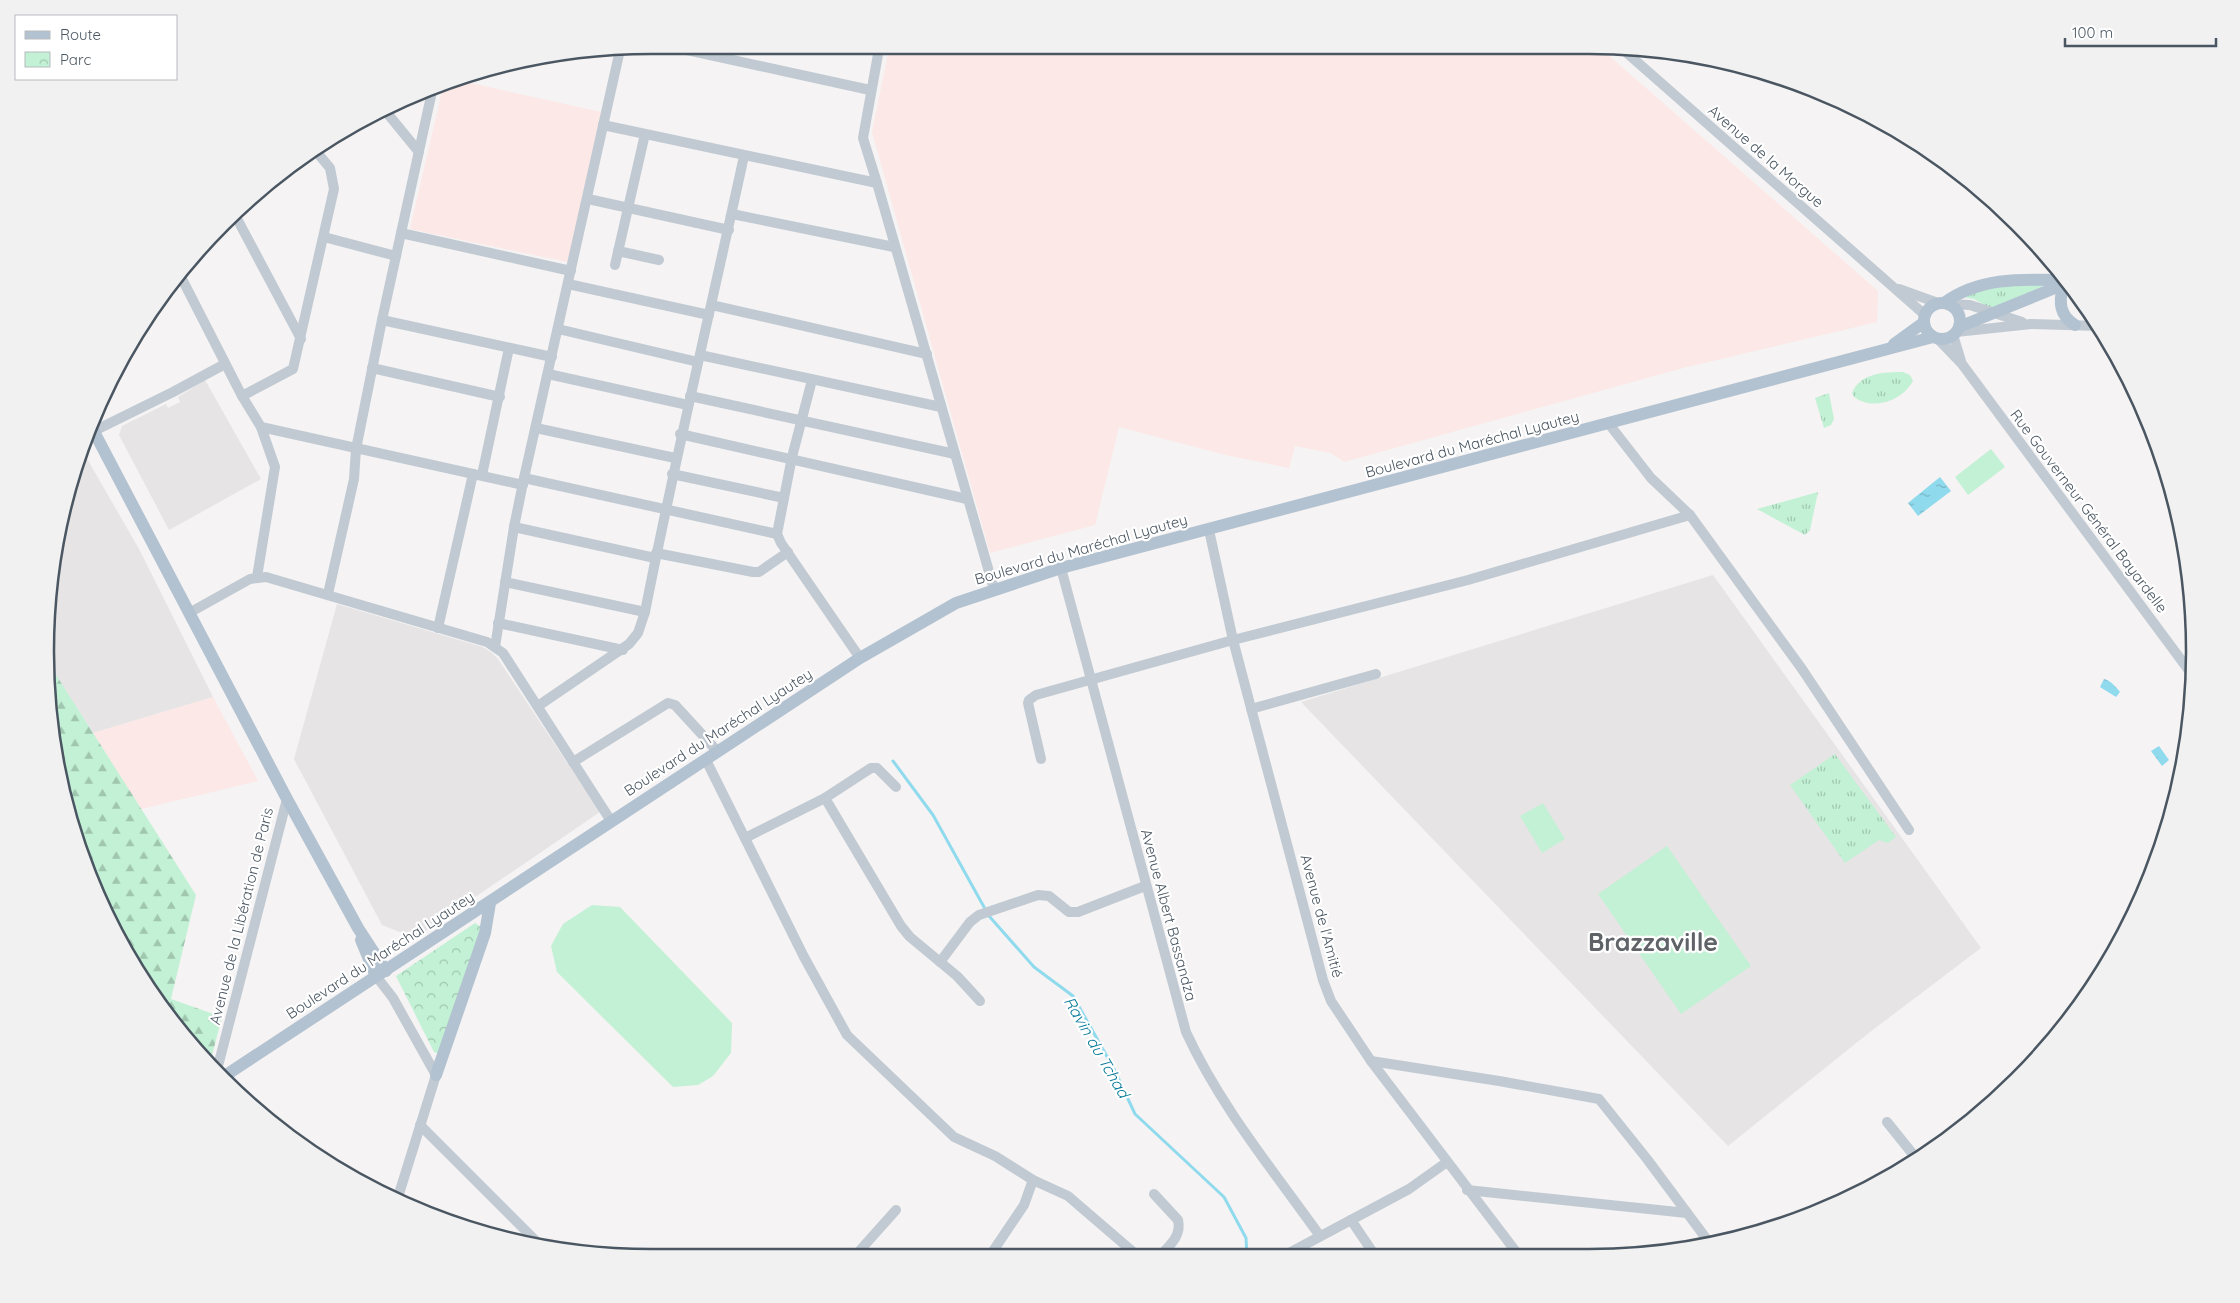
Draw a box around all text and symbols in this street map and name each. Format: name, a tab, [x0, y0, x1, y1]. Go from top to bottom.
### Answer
legend	[15, 15, 178, 80]
scale bar	[2065, 15, 2216, 47]
text: 100 m	[2072, 23, 2113, 42]
text: Route	[60, 25, 101, 44]
text: Parc	[60, 50, 91, 69]
street label: Avenue de la Morgue	[1704, 101, 1828, 211]
street label: Boulevard du Maréchal Lyautey	[1363, 406, 1581, 482]
street label: Rue Gouverneur Général Bayardelle	[2006, 406, 2172, 616]
street label: Boulevard du Maréchal Lyautey	[972, 509, 1190, 589]
street label: Boulevard du Maréchal Lyautey	[620, 664, 816, 800]
street label: Avenue de la Libération de Paris	[205, 806, 277, 1026]
street label: Avenue Albert Bassandza	[1137, 827, 1201, 1003]
street label: Avenue de l'Amitié	[1296, 852, 1348, 980]
street label: Boulevard du Maréchal Lyautey	[282, 887, 478, 1023]
district label: Brazzaville	[1588, 926, 1718, 957]
water label: Ravin du Tchad	[1060, 993, 1135, 1103]

